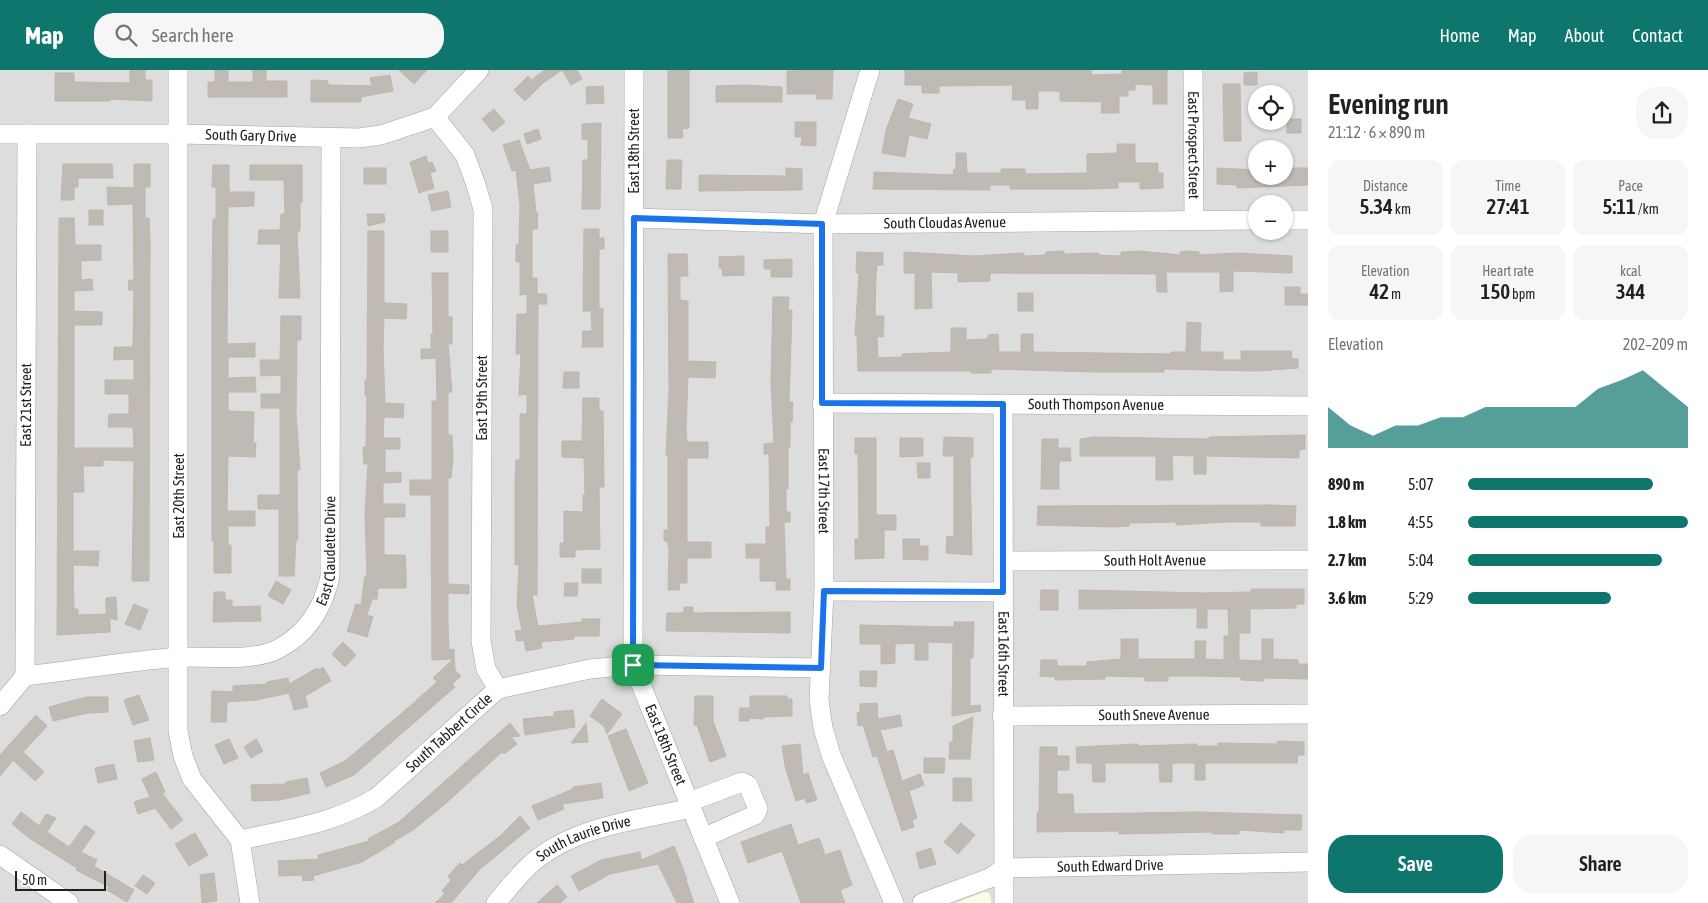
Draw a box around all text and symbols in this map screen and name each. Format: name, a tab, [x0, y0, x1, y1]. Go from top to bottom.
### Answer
search box	[94, 13, 444, 58]
icon: search	[112, 21, 140, 49]
text: Map	[25, 22, 64, 49]
text: Search here	[152, 24, 234, 46]
text: Home	[1440, 25, 1480, 46]
text: Map	[1508, 25, 1537, 46]
text: About	[1565, 25, 1604, 46]
text: Contact	[1632, 25, 1683, 46]
map controls	[1248, 85, 1293, 240]
button: locate	[1248, 85, 1293, 130]
button: share	[1636, 87, 1688, 139]
text: Evening run	[1328, 88, 1449, 120]
street label: East Prospect Street	[1185, 91, 1203, 199]
street label: East 18th Street	[625, 108, 642, 194]
text: 21:12 · 6 × 890 m	[1328, 123, 1425, 141]
street label: South Gary Drive	[205, 126, 297, 145]
button: +	[1248, 140, 1293, 185]
text: Distance	[1363, 178, 1408, 194]
text: Time	[1495, 178, 1521, 194]
text: Pace	[1618, 178, 1643, 194]
text: 5.34	[1360, 194, 1393, 218]
text: 27:41	[1486, 194, 1530, 218]
text: 5:11	[1603, 194, 1636, 218]
button: −	[1248, 195, 1293, 240]
text: km	[1393, 201, 1411, 217]
text: /km	[1636, 201, 1659, 217]
street label: South Cloudas Avenue	[884, 213, 1006, 231]
text: Elevation	[1361, 263, 1410, 279]
text: Heart rate	[1482, 263, 1534, 279]
text: kcal	[1620, 263, 1641, 279]
text: 42	[1369, 279, 1389, 303]
text: 150	[1481, 279, 1510, 303]
text: 344	[1616, 279, 1645, 303]
text: m	[1389, 286, 1401, 302]
text: bpm	[1510, 286, 1535, 302]
text: Elevation	[1328, 335, 1383, 353]
text: 202–209 m	[1623, 335, 1688, 353]
street label: East 19th Street	[473, 355, 490, 441]
street label: East 21st Street	[17, 363, 34, 447]
street label: South Thompson Avenue	[1028, 395, 1164, 413]
street label: East 17th Street	[816, 448, 833, 534]
street label: East 20th Street	[170, 453, 187, 539]
text: 890 m	[1328, 475, 1364, 493]
text: 5:07	[1408, 475, 1434, 493]
street label: East Claudette Drive	[312, 496, 338, 608]
text: 1.8 km	[1328, 513, 1367, 531]
text: 4:55	[1408, 513, 1433, 531]
street label: South Holt Avenue	[1104, 551, 1206, 569]
text: 2.7 km	[1328, 551, 1367, 569]
text: 5:04	[1408, 551, 1434, 569]
text: 3.6 km	[1328, 589, 1367, 607]
text: 5:29	[1408, 589, 1433, 607]
street label: East 16th Street	[995, 611, 1013, 697]
pin	[612, 644, 654, 686]
icon: arrive	[619, 651, 647, 679]
street label: South Tabbert Circle	[402, 689, 495, 775]
street label: East 18th Street	[642, 702, 690, 787]
street label: South Sneve Avenue	[1098, 706, 1210, 723]
street label: South Laurie Drive	[533, 812, 632, 864]
button: Save	[1328, 835, 1503, 893]
button: Share	[1513, 835, 1688, 893]
street label: South Edward Drive	[1057, 856, 1164, 875]
scale bar	[15, 868, 106, 891]
text: 50 m	[22, 872, 47, 888]

